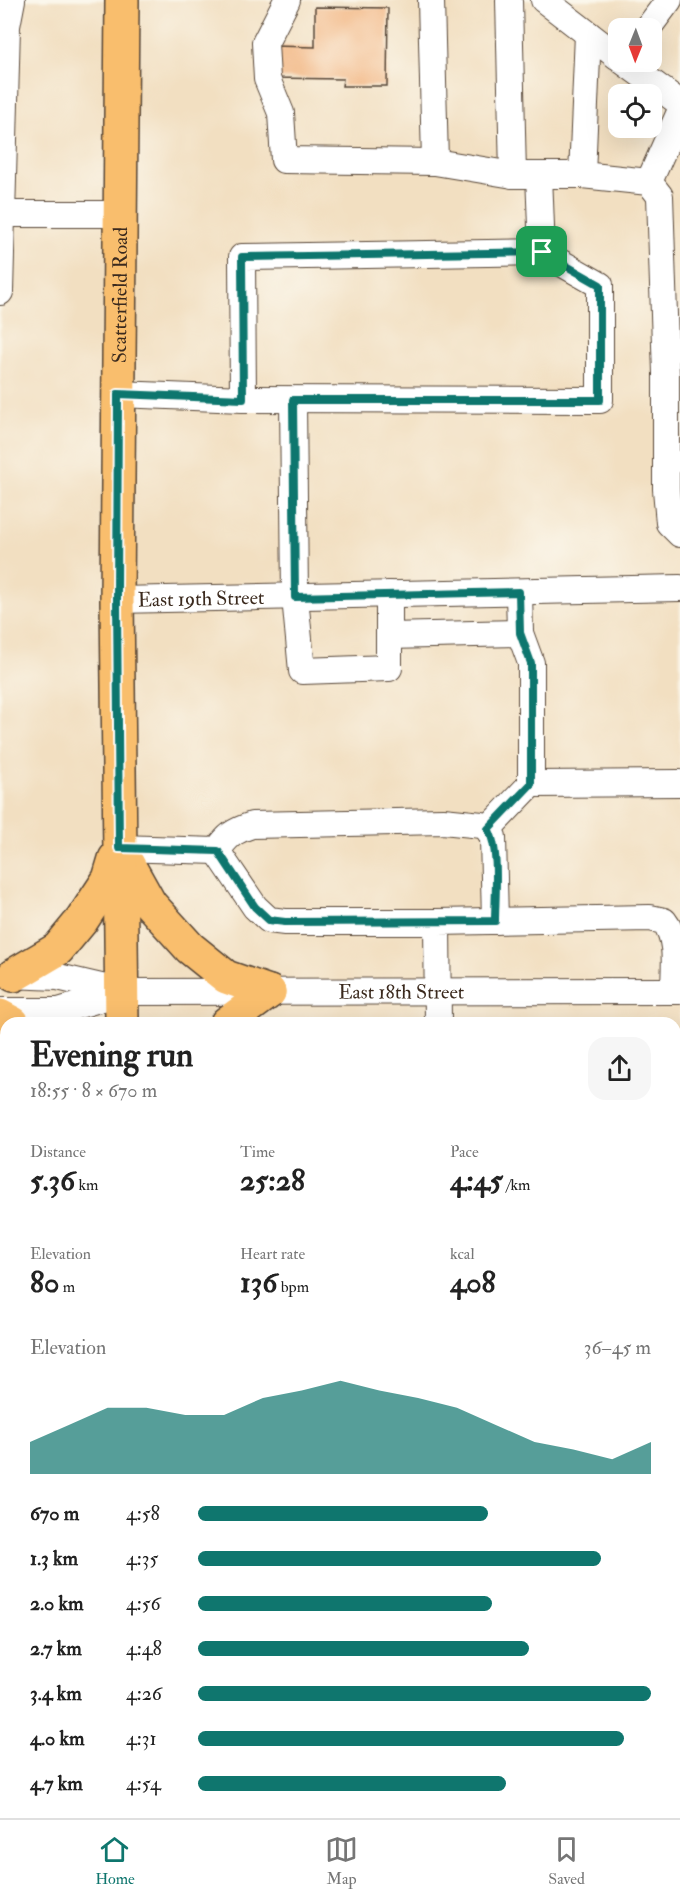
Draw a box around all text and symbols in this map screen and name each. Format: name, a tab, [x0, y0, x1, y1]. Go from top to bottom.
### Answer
north arrow	[608, 18, 662, 72]
map controls	[608, 18, 662, 138]
button: locate	[608, 84, 662, 138]
pin	[516, 226, 567, 277]
street label: Scatterfield Road	[106, 227, 133, 363]
icon: arrive	[525, 235, 558, 268]
street label: East 19th Street	[137, 584, 265, 612]
street label: East 18th Street	[338, 979, 465, 1004]
text: Evening run	[30, 1035, 193, 1076]
button: share	[588, 1037, 651, 1100]
text: 18:55 · 8 × 670 m	[30, 1078, 157, 1103]
text: Distance	[30, 1142, 86, 1162]
text: Time	[240, 1142, 275, 1162]
text: Pace	[450, 1142, 479, 1162]
text: 5.36	[30, 1162, 75, 1199]
text: 25:28	[240, 1162, 305, 1199]
text: 4:45	[450, 1162, 503, 1199]
text: km	[75, 1175, 99, 1195]
text: /km	[503, 1175, 531, 1195]
text: Elevation	[30, 1244, 91, 1264]
text: Heart rate	[240, 1244, 305, 1264]
text: kcal	[450, 1244, 475, 1264]
text: 80	[30, 1264, 59, 1301]
text: 136	[240, 1264, 277, 1301]
text: 408	[450, 1264, 496, 1301]
text: m	[59, 1277, 75, 1297]
text: bpm	[277, 1277, 309, 1297]
text: Elevation	[30, 1335, 106, 1360]
text: 36–45 m	[584, 1335, 651, 1360]
text: 670 m	[30, 1501, 79, 1526]
text: 4:58	[126, 1501, 160, 1526]
text: 1.3 km	[30, 1546, 78, 1571]
text: 4:35	[126, 1546, 158, 1571]
text: 2.0 km	[30, 1591, 84, 1616]
text: 4:56	[126, 1591, 161, 1616]
text: 2.7 km	[30, 1636, 82, 1661]
text: 4:48	[126, 1636, 162, 1661]
text: 3.4 km	[30, 1681, 82, 1706]
text: 4:26	[126, 1681, 162, 1706]
text: 4.0 km	[30, 1726, 85, 1751]
text: 4:31	[126, 1726, 157, 1751]
text: 4.7 km	[30, 1771, 83, 1796]
text: 4:54	[126, 1771, 161, 1796]
tab: Home	[95, 1833, 135, 1889]
tab: Map	[325, 1833, 358, 1889]
tab: Saved	[548, 1833, 585, 1889]

